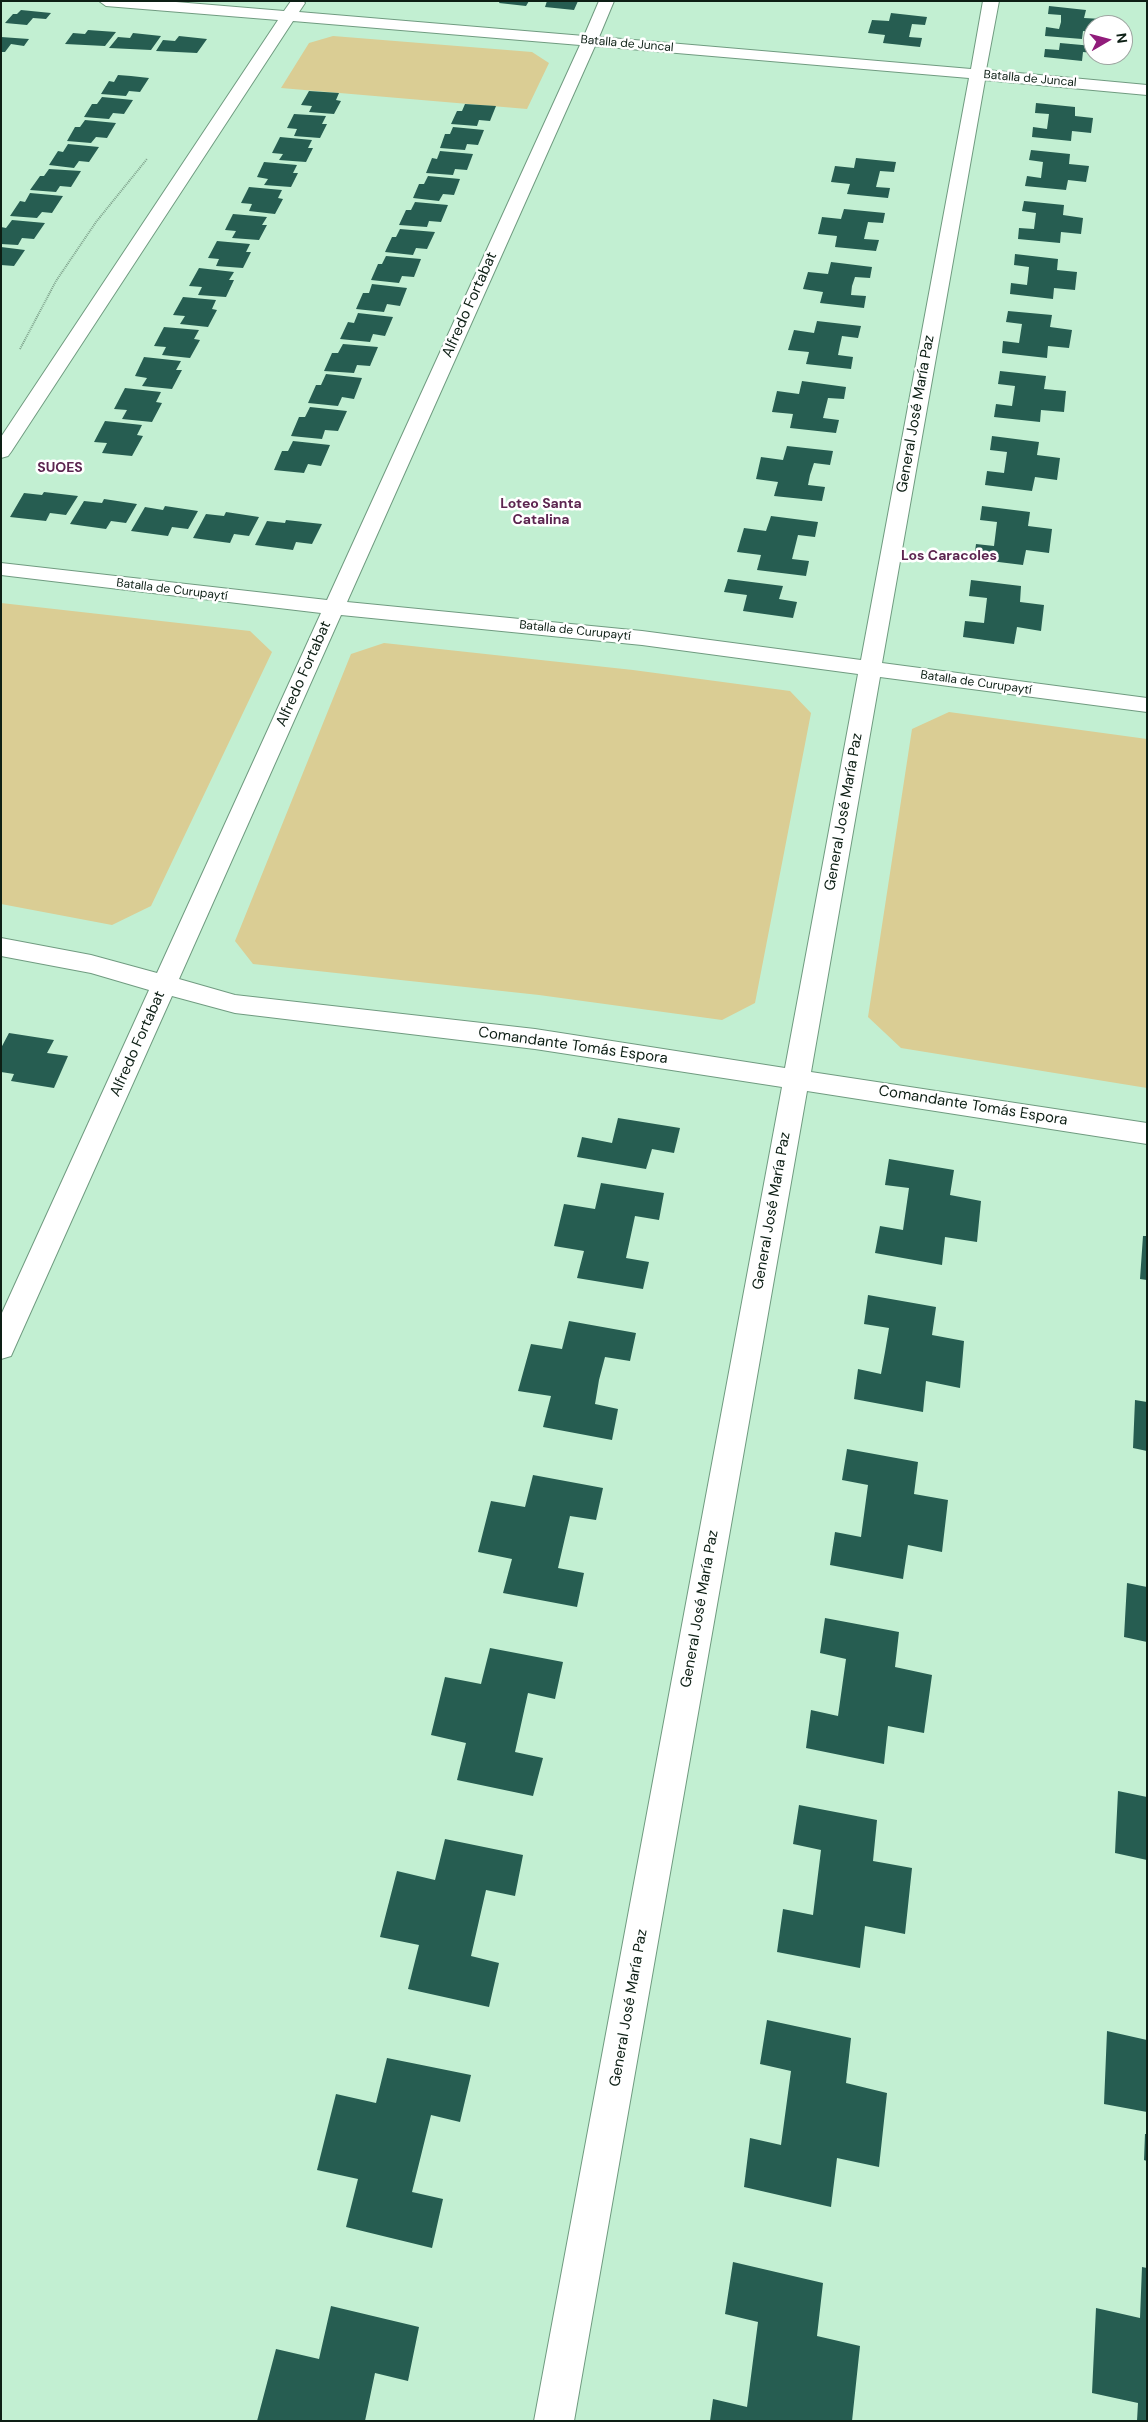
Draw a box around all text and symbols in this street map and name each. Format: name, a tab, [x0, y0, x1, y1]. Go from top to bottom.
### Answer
north arrow	[1083, 15, 1133, 65]
text: N	[1112, 32, 1131, 44]
street label: Batalla de Juncal	[580, 33, 674, 55]
street label: Batalla de Juncal	[983, 68, 1077, 90]
street label: Alfredo Fortabat	[439, 249, 501, 361]
street label: General José María Paz	[893, 334, 939, 494]
district label: SUOES	[37, 460, 83, 476]
district label: Loteo Santa Catalina	[500, 496, 582, 528]
district label: Los Caracoles	[901, 548, 997, 564]
street label: Batalla de Curupaytí	[115, 576, 229, 604]
street label: Alfredo Fortabat	[273, 618, 335, 730]
street label: Batalla de Curupaytí	[518, 618, 632, 644]
street label: Batalla de Curupaytí	[919, 668, 1033, 698]
street label: General José María Paz	[821, 732, 867, 892]
street label: Alfredo Fortabat	[107, 988, 169, 1100]
street label: Comandante Tomás Espora	[477, 1024, 669, 1068]
street label: Comandante Tomás Espora	[877, 1082, 1069, 1130]
street label: General José María Paz	[749, 1131, 795, 1291]
street label: General José María Paz	[677, 1529, 723, 1689]
street label: General José María Paz	[606, 1928, 652, 2088]

